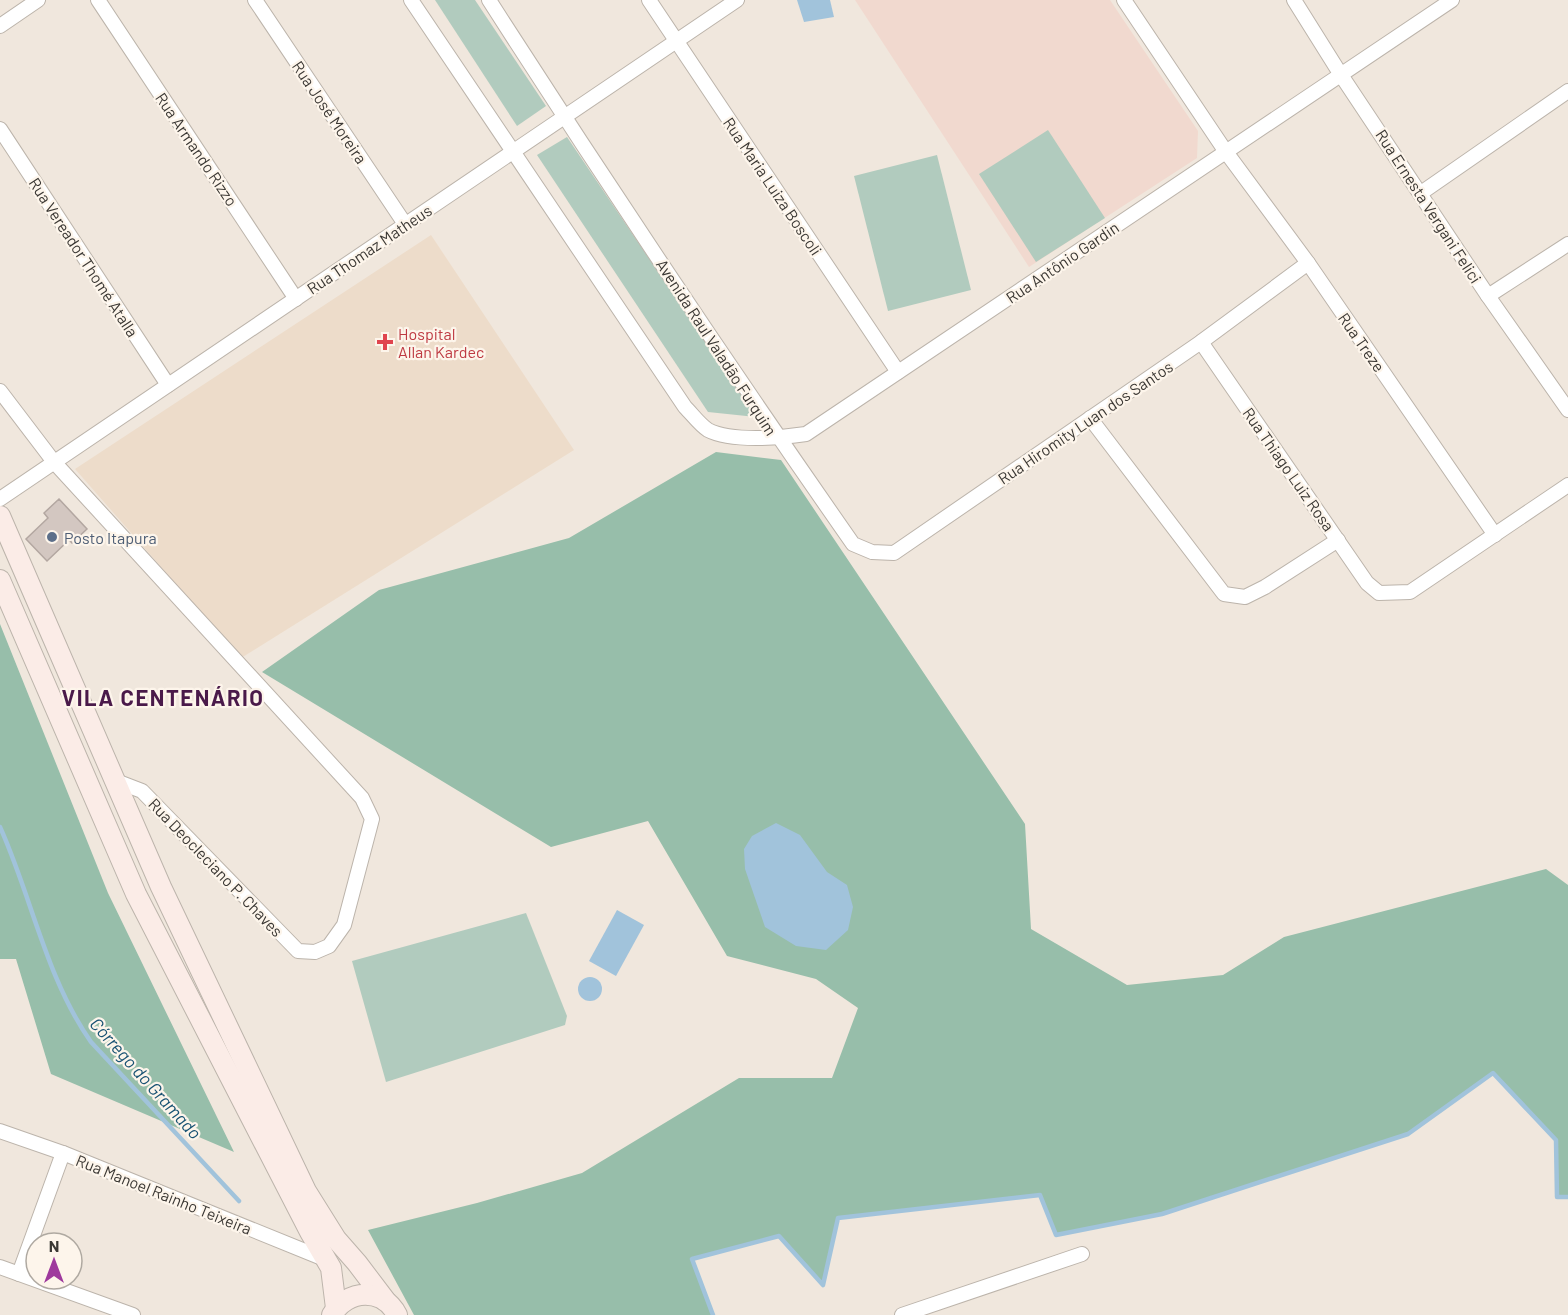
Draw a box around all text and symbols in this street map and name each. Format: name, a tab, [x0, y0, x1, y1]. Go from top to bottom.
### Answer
street label: Rua José Moreira	[289, 57, 371, 167]
street label: Rua Armando Rizzo	[152, 89, 242, 209]
street label: Rua Maria Luiza Boscoli	[720, 113, 826, 259]
street label: Rua Ernesta Vergani Felici	[1372, 126, 1486, 286]
street label: Rua Vereador Thomé Atalla	[25, 174, 143, 340]
street label: Rua Thomaz Matheus	[303, 200, 435, 298]
street label: Rua Antônio Gardin	[1002, 217, 1122, 307]
street label: Avenida Raul Valadão Furquim	[653, 255, 781, 439]
street label: Rua Treze	[1335, 309, 1389, 375]
place label: Hospital Allan Kardec	[398, 324, 484, 361]
marker: Hospital Allan Kardec	[376, 333, 394, 351]
street label: Rua Hiromity Luan dos Santos	[994, 356, 1176, 488]
street label: Rua Thiago Luiz Rosa	[1239, 404, 1339, 534]
place label: Posto Itapura	[64, 528, 157, 547]
marker: Posto Itapura	[45, 530, 59, 544]
district label: VILA CENTENÁRIO	[61, 684, 265, 710]
street label: Rua Deocleciano P. Chaves	[145, 794, 287, 940]
water label: Córrego do Gramado	[86, 1013, 206, 1143]
street label: Rua Manoel Rainho Teixeira	[73, 1150, 255, 1238]
north arrow	[24, 1231, 84, 1291]
text: N	[49, 1236, 59, 1255]

